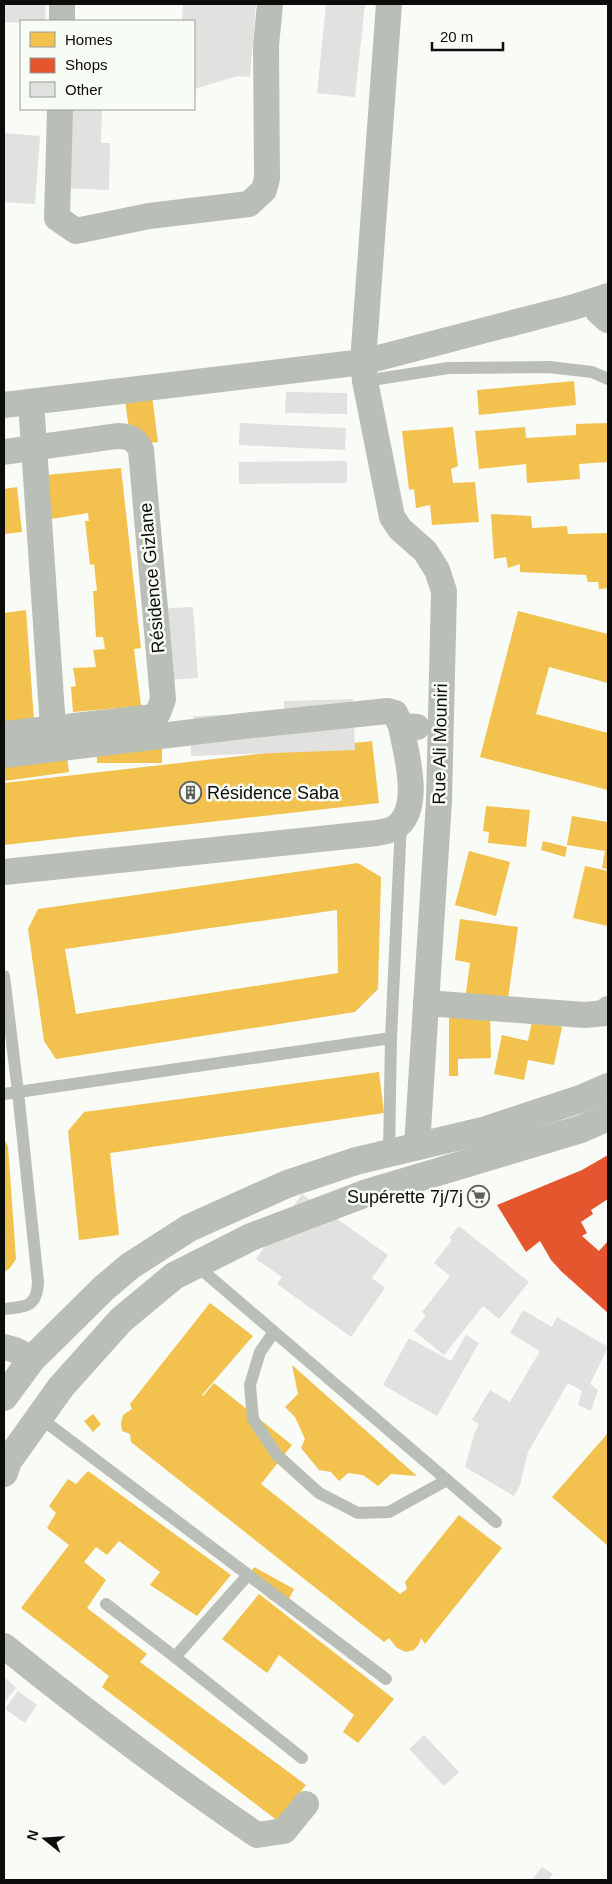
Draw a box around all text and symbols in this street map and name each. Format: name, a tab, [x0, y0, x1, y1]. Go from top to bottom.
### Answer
legend	[20, 20, 195, 110]
scale bar	[432, 20, 503, 52]
text: 20 m	[440, 28, 473, 45]
text: Homes	[65, 31, 113, 48]
text: Shops	[65, 56, 108, 73]
text: Other	[65, 81, 103, 98]
street label: Résidence Gizlane	[135, 502, 169, 654]
street label: Rue Ali Mouniri	[429, 683, 451, 805]
building icon: Résidence Saba	[179, 781, 203, 805]
place label: Résidence Saba	[207, 783, 340, 803]
supermarket icon: Supérette 7j/7j	[467, 1185, 491, 1209]
place label: Supérette 7j/7j	[347, 1187, 463, 1207]
north arrow	[20, 1814, 70, 1864]
text: N	[23, 1828, 42, 1842]

